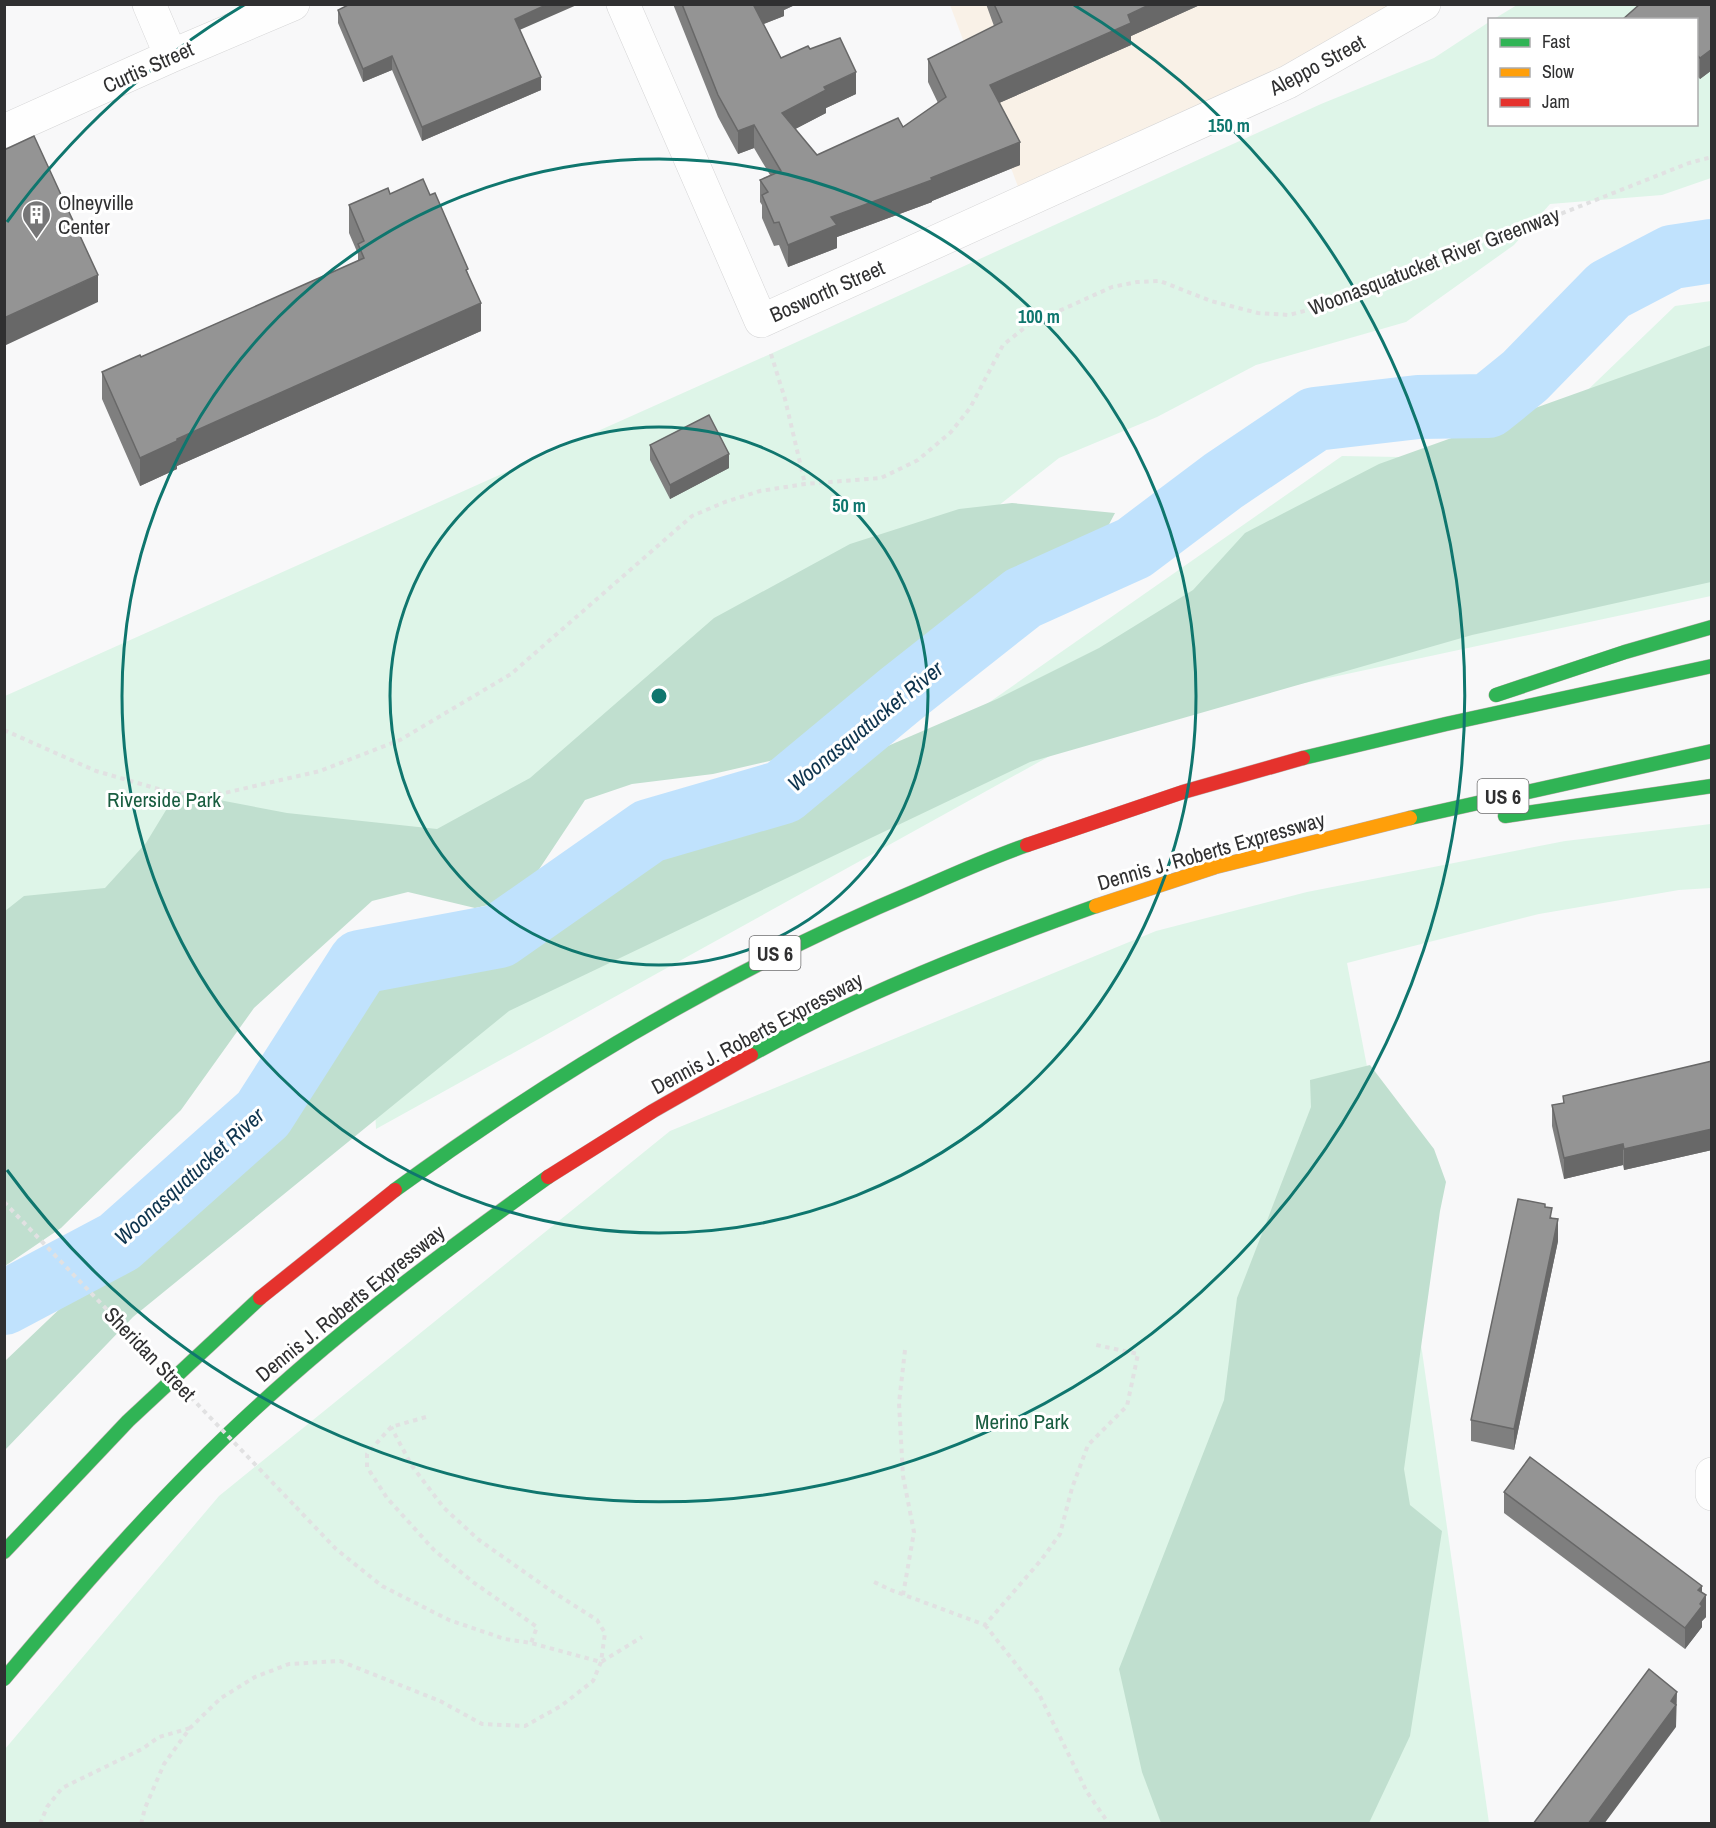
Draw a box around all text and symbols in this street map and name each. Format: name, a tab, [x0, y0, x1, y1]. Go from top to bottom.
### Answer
legend	[1488, 18, 1698, 126]
street label: Aleppo Street	[1263, 28, 1370, 103]
text: Fast	[1542, 29, 1570, 54]
street label: Curtis Street	[98, 34, 198, 100]
text: Slow	[1542, 59, 1574, 84]
text: Jam	[1542, 89, 1570, 114]
text: 150 m	[1208, 113, 1250, 138]
place label: Olneyville Center	[58, 188, 134, 241]
building icon: Olneyville Center	[21, 198, 53, 240]
street label: Woonasquatucket River Greenway	[1304, 200, 1564, 322]
street label: Bosworth Street	[765, 253, 889, 329]
text: 100 m	[1018, 304, 1060, 329]
text: 50 m	[832, 493, 866, 518]
water label: Woonasquatucket River	[781, 653, 950, 798]
centre of rings	[649, 686, 669, 706]
road number: US 6	[1478, 779, 1528, 813]
park label: Riverside Park	[107, 785, 221, 814]
street label: Dennis J. Roberts Expressway	[1094, 805, 1329, 897]
road number: US 6	[750, 936, 800, 970]
street label: Dennis J. Roberts Expressway	[646, 965, 868, 1101]
water label: Woonasquatucket River	[108, 1100, 271, 1251]
street label: Dennis J. Roberts Expressway	[249, 1217, 451, 1388]
street label: Sheridan Street	[98, 1301, 202, 1408]
park label: Merino Park	[975, 1407, 1069, 1436]

